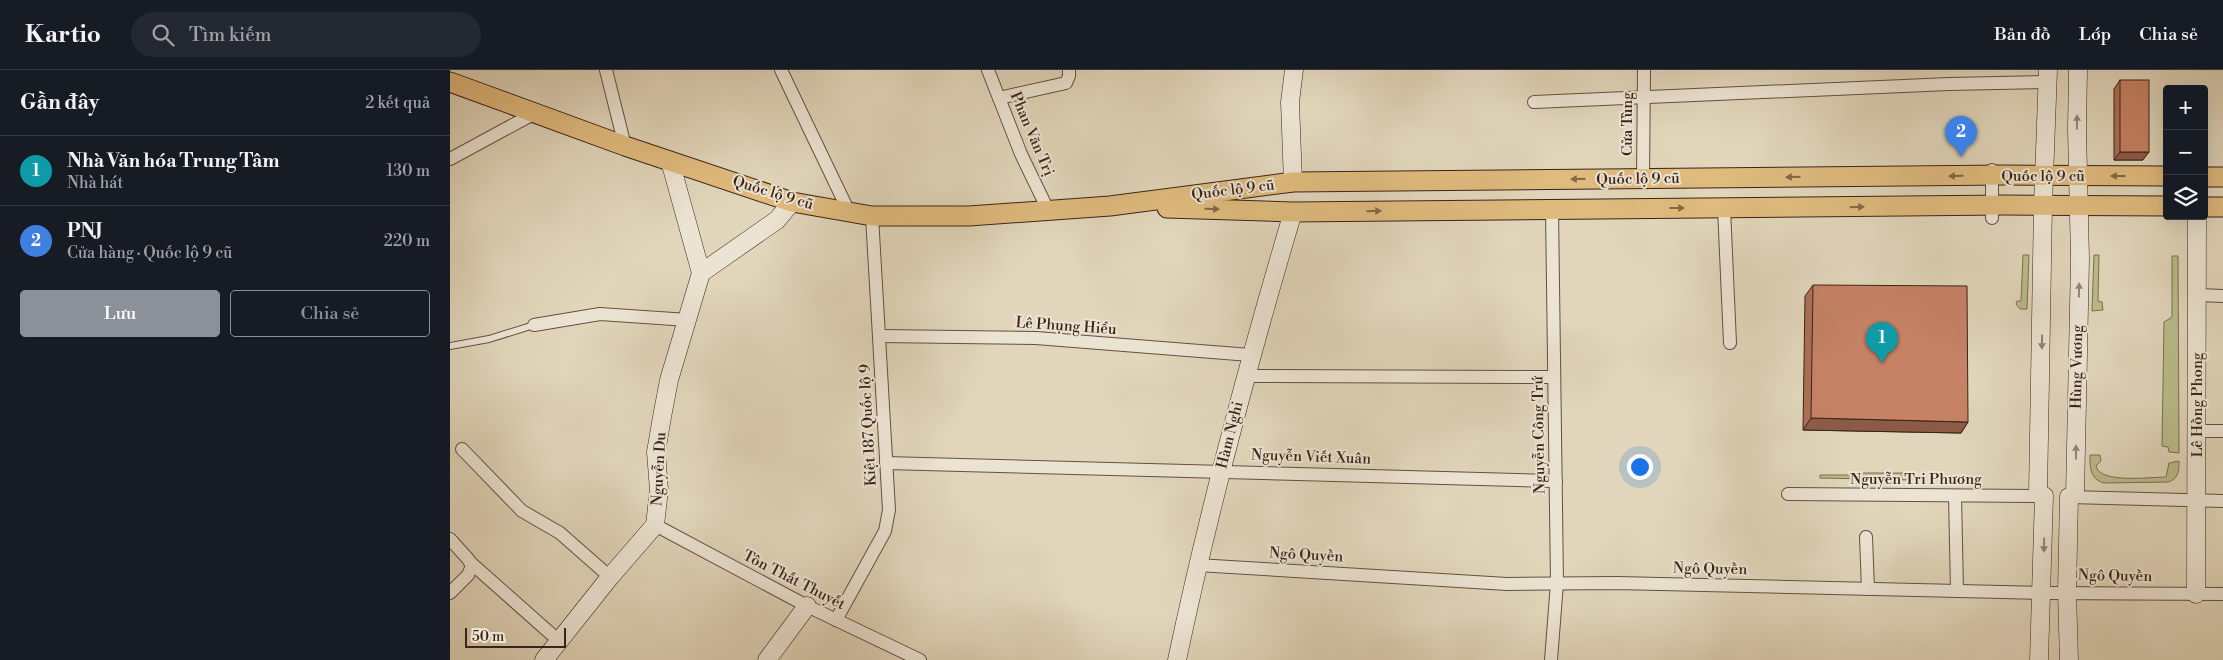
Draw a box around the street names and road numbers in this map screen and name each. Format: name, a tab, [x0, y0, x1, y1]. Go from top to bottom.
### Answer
street label: Phan Văn Trị	[1006, 89, 1058, 179]
street label: Cửa Tùng	[1618, 92, 1637, 156]
street label: Quốc lộ 9 cũ	[2001, 167, 2085, 186]
street label: Quốc lộ 9 cũ	[1596, 169, 1680, 189]
street label: Quốc lộ 9 cũ	[730, 172, 816, 214]
street label: Quốc lộ 9 cũ	[1190, 175, 1276, 205]
street label: Lê Phụng Hiểu	[1015, 313, 1118, 339]
street label: Hùng Vương	[2067, 325, 2087, 409]
street label: Lê Hồng Phong	[2188, 352, 2207, 458]
street label: Kiệt 187 Quốc lộ 9	[855, 364, 881, 486]
street label: Nguyễn Công Trứ	[1528, 375, 1550, 494]
street label: Hàm Nghi	[1212, 399, 1248, 471]
street label: Nguyễn Du	[648, 431, 670, 507]
street label: Nguyễn Viết Xuân	[1251, 445, 1371, 469]
street label: Nguyễn Tri Phương	[1850, 470, 1982, 489]
street label: Ngô Quyền	[1268, 544, 1344, 566]
street label: Tôn Thất Thuyết	[740, 546, 849, 614]
street label: Ngô Quyền	[1673, 559, 1747, 579]
street label: Ngô Quyền	[2078, 566, 2152, 586]

